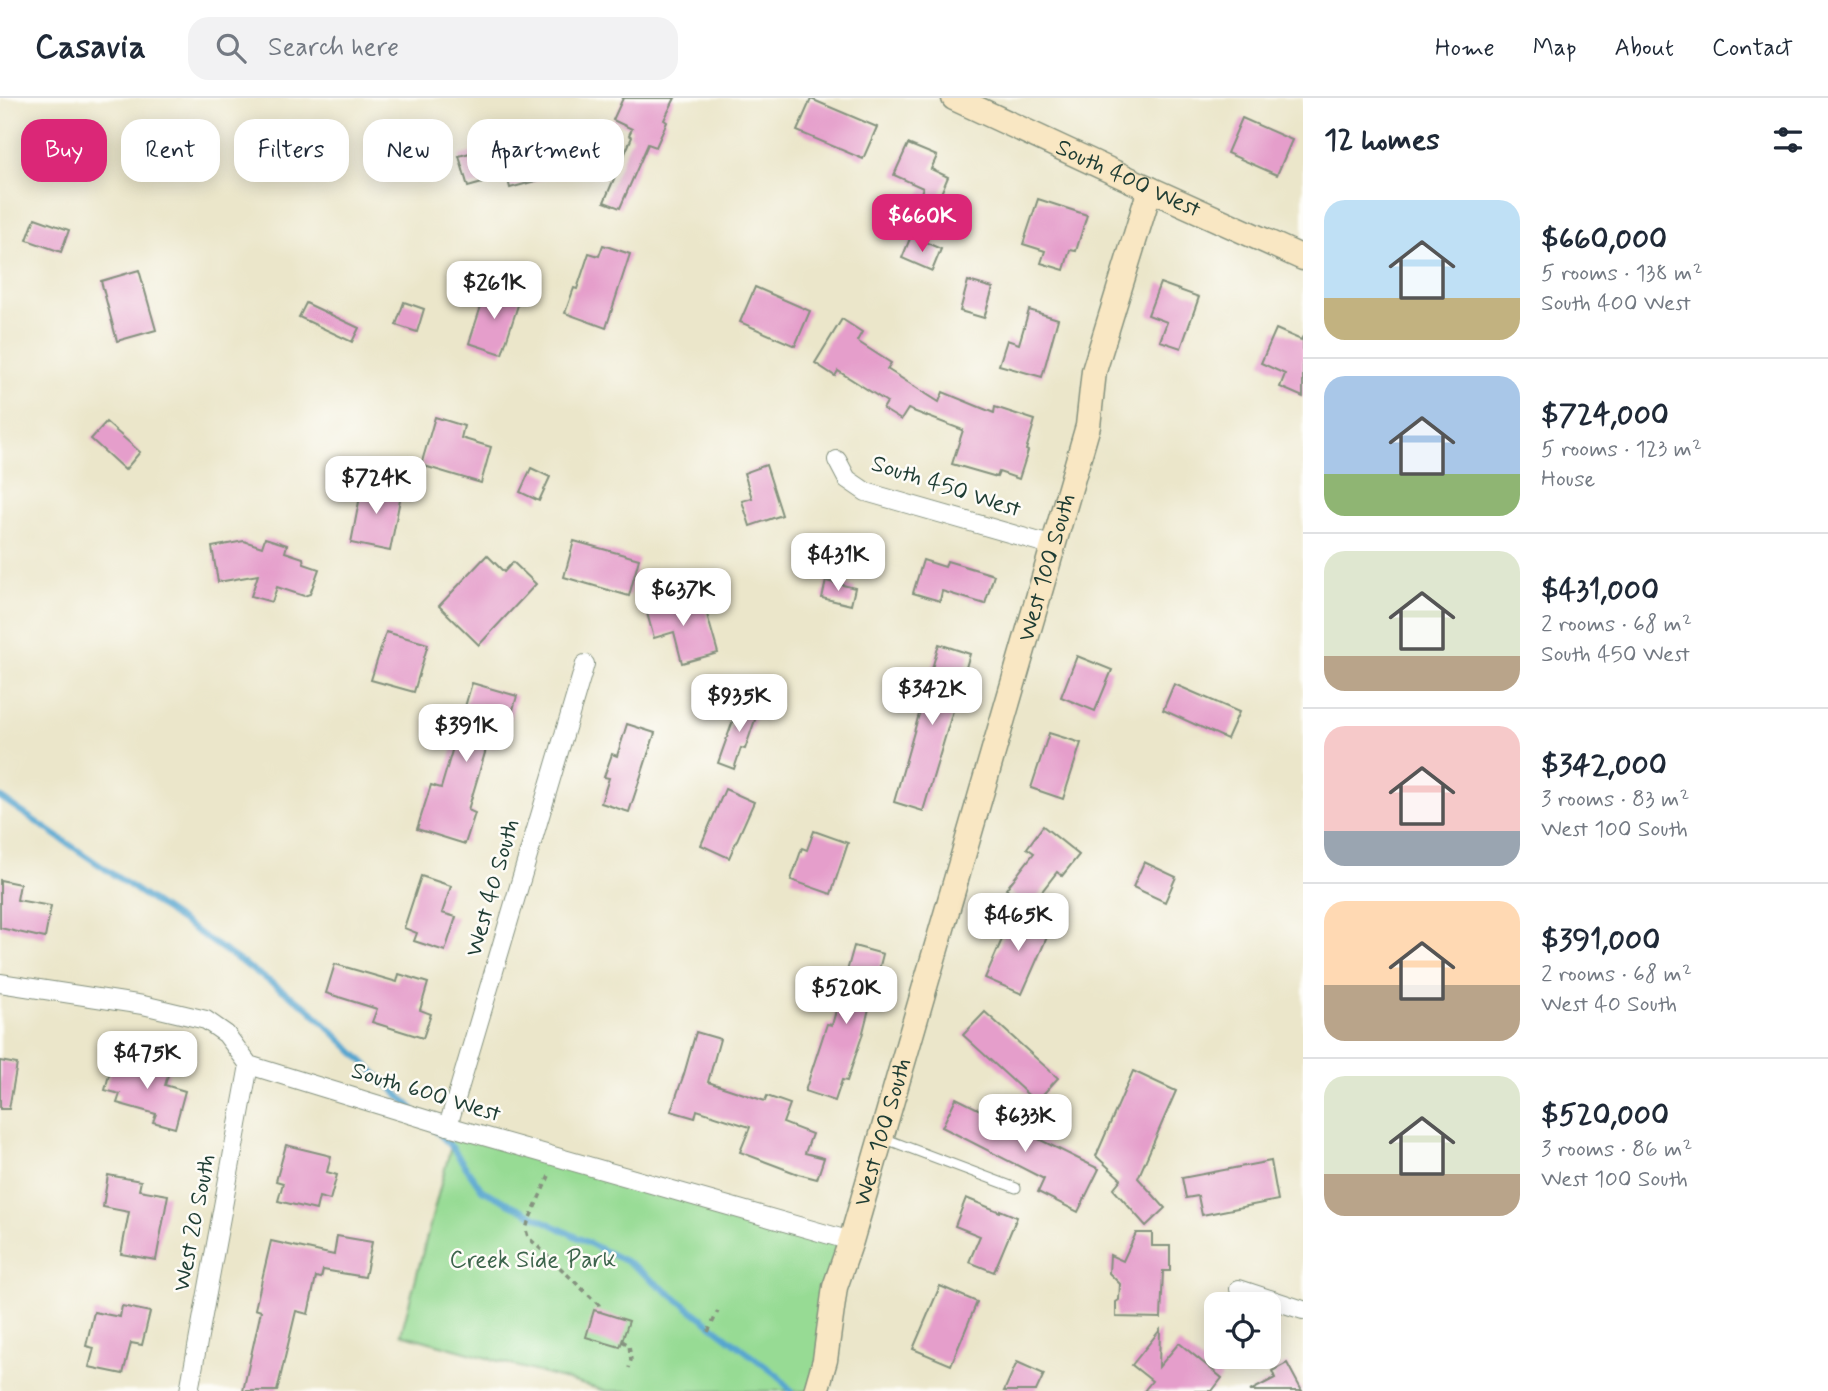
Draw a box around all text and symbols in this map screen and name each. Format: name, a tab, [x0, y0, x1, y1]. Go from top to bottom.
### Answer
search box	[188, 17, 678, 80]
text: Casavia	[35, 26, 146, 70]
icon: search	[212, 29, 250, 67]
text: Search here	[268, 31, 399, 65]
text: Home	[1435, 33, 1495, 64]
text: Map	[1533, 33, 1577, 64]
text: About	[1615, 33, 1674, 64]
text: Contact	[1712, 33, 1793, 64]
chip: Buy	[21, 119, 107, 182]
chip: Rent	[121, 119, 220, 182]
chip: Filters	[234, 119, 349, 182]
chip: New	[363, 119, 453, 182]
chip: Apartment	[467, 119, 624, 182]
text: 12 homes	[1324, 121, 1440, 160]
icon: filters	[1769, 121, 1807, 159]
street label: South 400 West	[1051, 132, 1206, 226]
pin: $660K	[873, 194, 971, 254]
text: $660K	[888, 202, 956, 232]
text: $660,000	[1541, 220, 1667, 259]
icon: home	[1380, 228, 1464, 312]
text: 5 rooms · 138 m²	[1541, 259, 1703, 289]
pin: $261K	[445, 262, 543, 321]
text: $261K	[463, 269, 525, 299]
text: South 400 West	[1541, 289, 1691, 319]
text: $724,000	[1541, 396, 1669, 435]
icon: home	[1380, 404, 1464, 488]
text: 5 rooms · 123 m²	[1541, 435, 1702, 465]
street label: South 450 West	[867, 448, 1025, 526]
pin: $724K	[327, 456, 425, 516]
text: $724K	[341, 464, 411, 494]
text: House	[1541, 465, 1595, 495]
street label: West 100 South	[1011, 490, 1083, 645]
pin: $431K	[789, 533, 887, 593]
text: $431K	[807, 541, 869, 571]
pin: $637K	[634, 568, 732, 628]
text: $431,000	[1541, 571, 1659, 610]
text: $637K	[651, 576, 715, 606]
icon: home	[1380, 579, 1464, 663]
text: 2 rooms · 68 m²	[1541, 610, 1692, 640]
text: South 450 West	[1541, 640, 1690, 670]
pin: $342K	[883, 668, 981, 727]
pin: $935K	[690, 674, 788, 734]
text: $342K	[898, 675, 966, 705]
text: $935K	[707, 682, 771, 712]
pin: $391K	[417, 704, 515, 764]
text: $391K	[435, 712, 497, 742]
text: $342,000	[1541, 746, 1667, 785]
icon: home	[1380, 754, 1464, 838]
text: 3 rooms · 83 m²	[1541, 785, 1689, 815]
street label: West 40 South	[459, 815, 527, 961]
text: West 100 South	[1541, 815, 1688, 845]
pin: $465K	[969, 894, 1067, 953]
text: $465K	[984, 901, 1052, 931]
text: $391,000	[1541, 921, 1660, 960]
icon: home	[1380, 929, 1464, 1013]
text: 2 rooms · 68 m²	[1541, 960, 1692, 990]
pin: $520K	[797, 967, 895, 1026]
text: $520K	[811, 974, 881, 1004]
text: West 40 South	[1541, 990, 1677, 1020]
pin: $475K	[98, 1032, 196, 1091]
text: $475K	[113, 1039, 181, 1069]
street label: West 100 South	[846, 1054, 919, 1210]
street label: South 600 West	[347, 1056, 505, 1131]
pin: $633K	[976, 1094, 1074, 1154]
text: $520,000	[1541, 1096, 1669, 1135]
text: $633K	[995, 1102, 1055, 1132]
icon: home	[1380, 1104, 1464, 1188]
text: 3 rooms · 86 m²	[1541, 1135, 1692, 1165]
street label: West 20 South	[166, 1151, 224, 1295]
text: West 100 South	[1541, 1165, 1688, 1195]
park label: Creek Side Park	[450, 1245, 616, 1276]
map controls	[1204, 1292, 1281, 1369]
button: locate	[1204, 1292, 1281, 1369]

